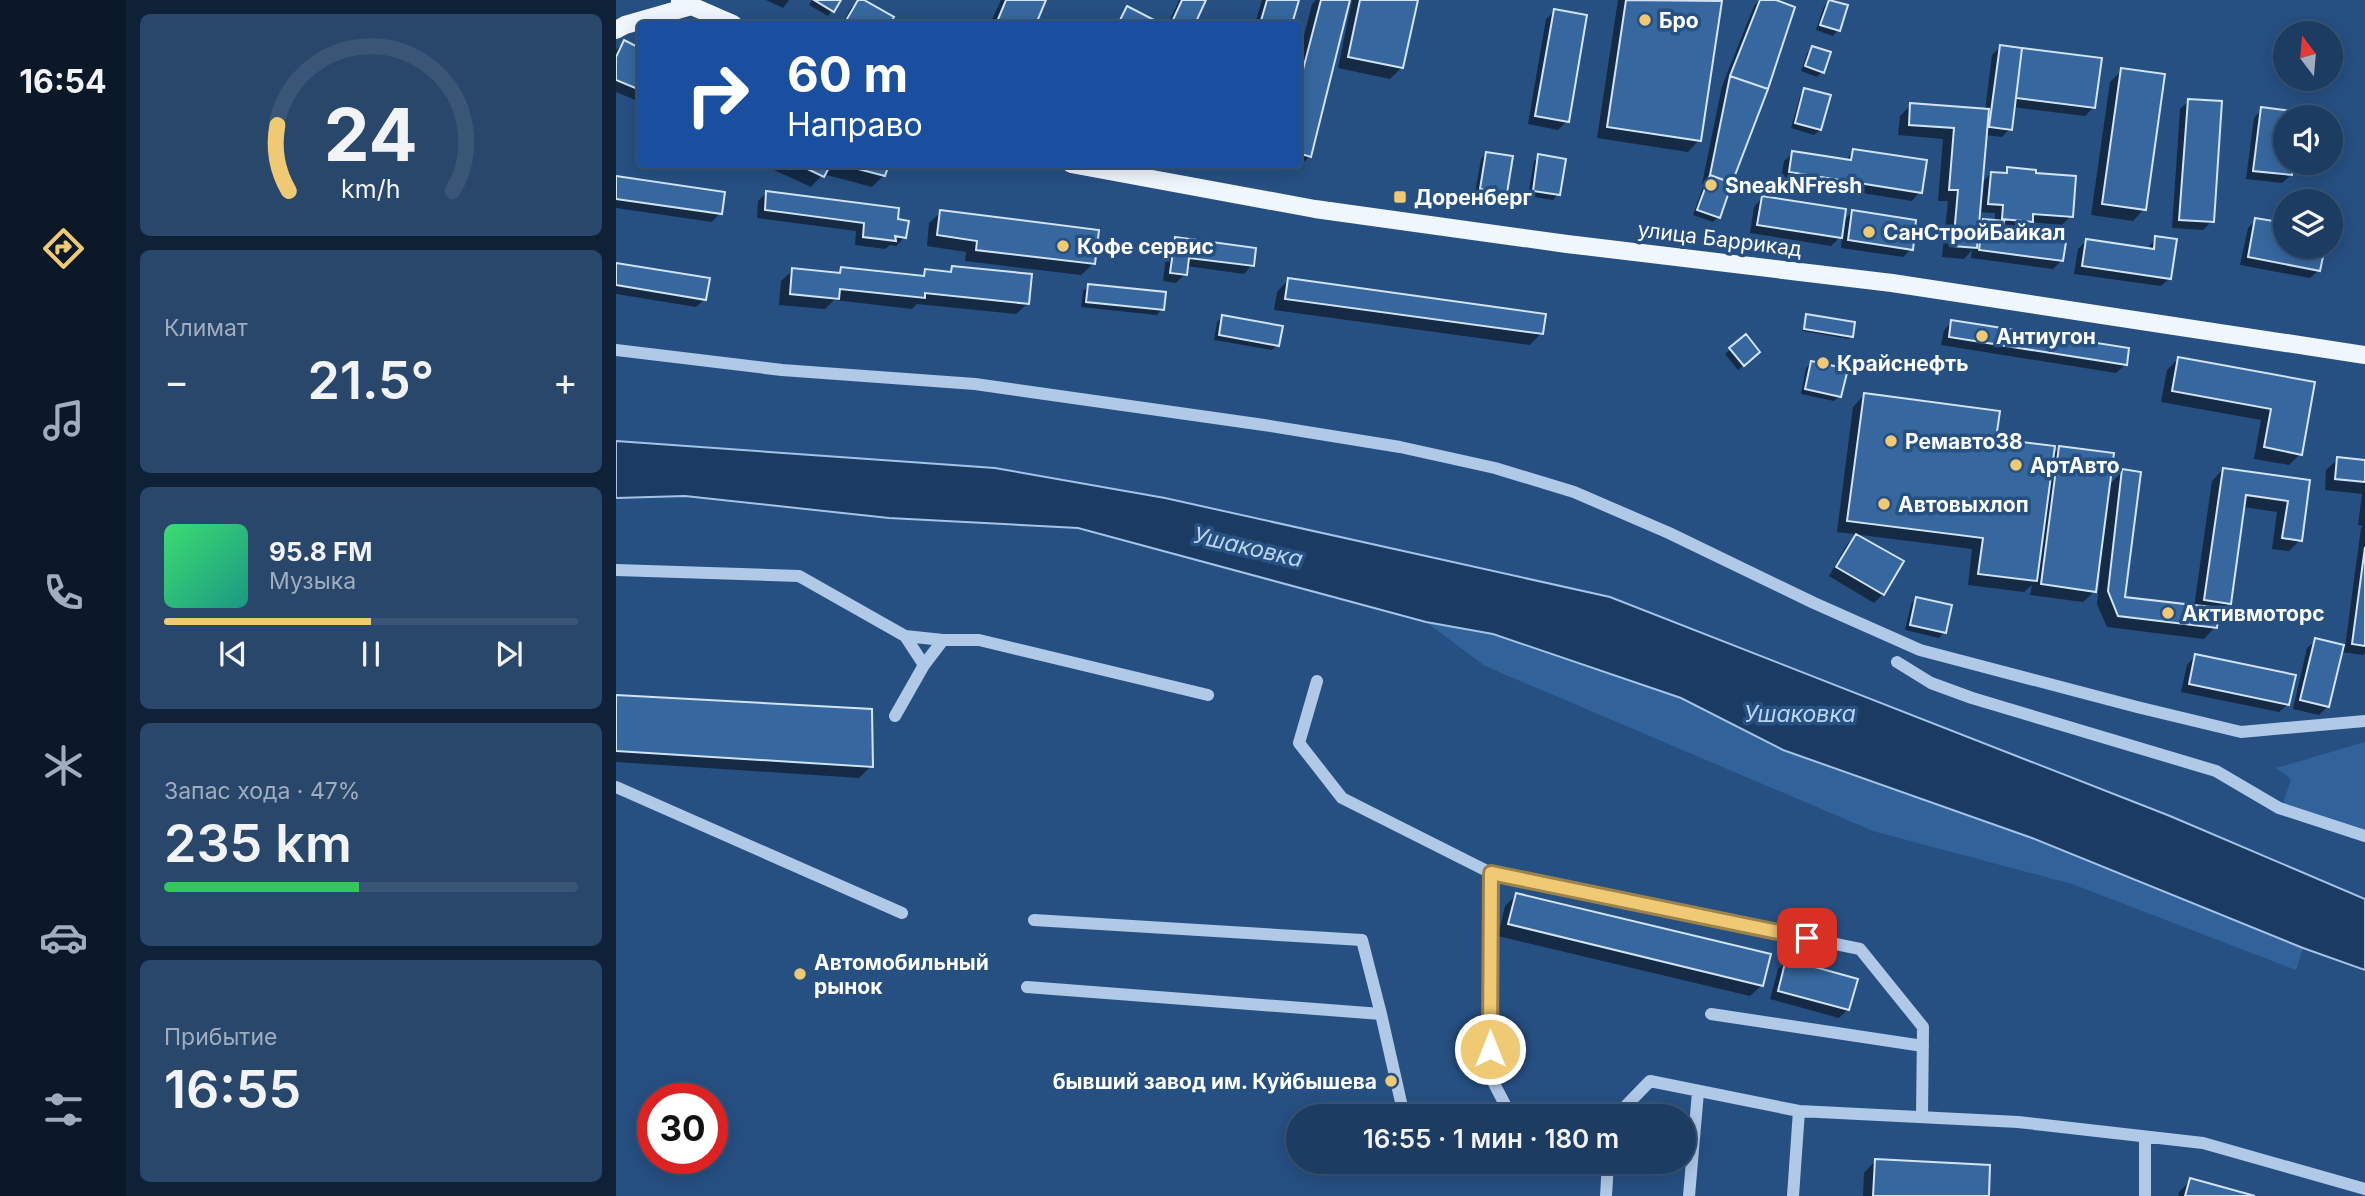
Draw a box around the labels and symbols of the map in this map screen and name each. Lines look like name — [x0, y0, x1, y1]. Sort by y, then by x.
place label: Бро — [1659, 8, 1699, 33]
marker: Бро — [1637, 12, 1653, 28]
north arrow — [2273, 21, 2343, 91]
place label: SneakNFresh — [1725, 173, 1862, 198]
marker: SneakNFresh — [1703, 177, 1719, 193]
place label: Доренберг — [1414, 185, 1532, 210]
marker: Доренберг — [1392, 189, 1408, 205]
street label: улица Баррикад — [1636, 217, 1804, 261]
place label: СанСтройБайкал — [1883, 220, 2065, 245]
marker: СанСтройБайкал — [1861, 224, 1877, 240]
place label: Кофе сервис — [1077, 234, 1214, 259]
marker: Кофе сервис — [1055, 238, 1071, 254]
place label: Антиугон — [1996, 324, 2096, 349]
marker: Антиугон — [1974, 328, 1990, 344]
place label: Крайснефть — [1837, 351, 1969, 376]
marker: Крайснефть — [1815, 355, 1831, 371]
place label: Ремавто38 — [1905, 429, 2023, 454]
marker: Ремавто38 — [1883, 433, 1899, 449]
place label: АртАвто — [2030, 453, 2120, 478]
marker: АртАвто — [2008, 457, 2024, 473]
place label: Автовыхлоп — [1898, 492, 2029, 517]
marker: Автовыхлоп — [1876, 496, 1892, 512]
water label: Ушаковка — [1190, 521, 1306, 573]
place label: Активмоторс — [2182, 601, 2325, 626]
marker: Активмоторс — [2160, 605, 2176, 621]
water label: Ушаковка — [1744, 700, 1856, 728]
pin — [1777, 908, 1837, 968]
place label: Автомобильный рынок — [814, 950, 989, 999]
marker: Автомобильный рынок — [792, 966, 808, 982]
position arrow — [1453, 1012, 1527, 1086]
place label: бывший завод им. Куйбышева — [1053, 1069, 1377, 1094]
marker: бывший завод им. Куйбышева — [1383, 1073, 1399, 1089]
speed limit sign: 30 — [637, 1083, 728, 1174]

